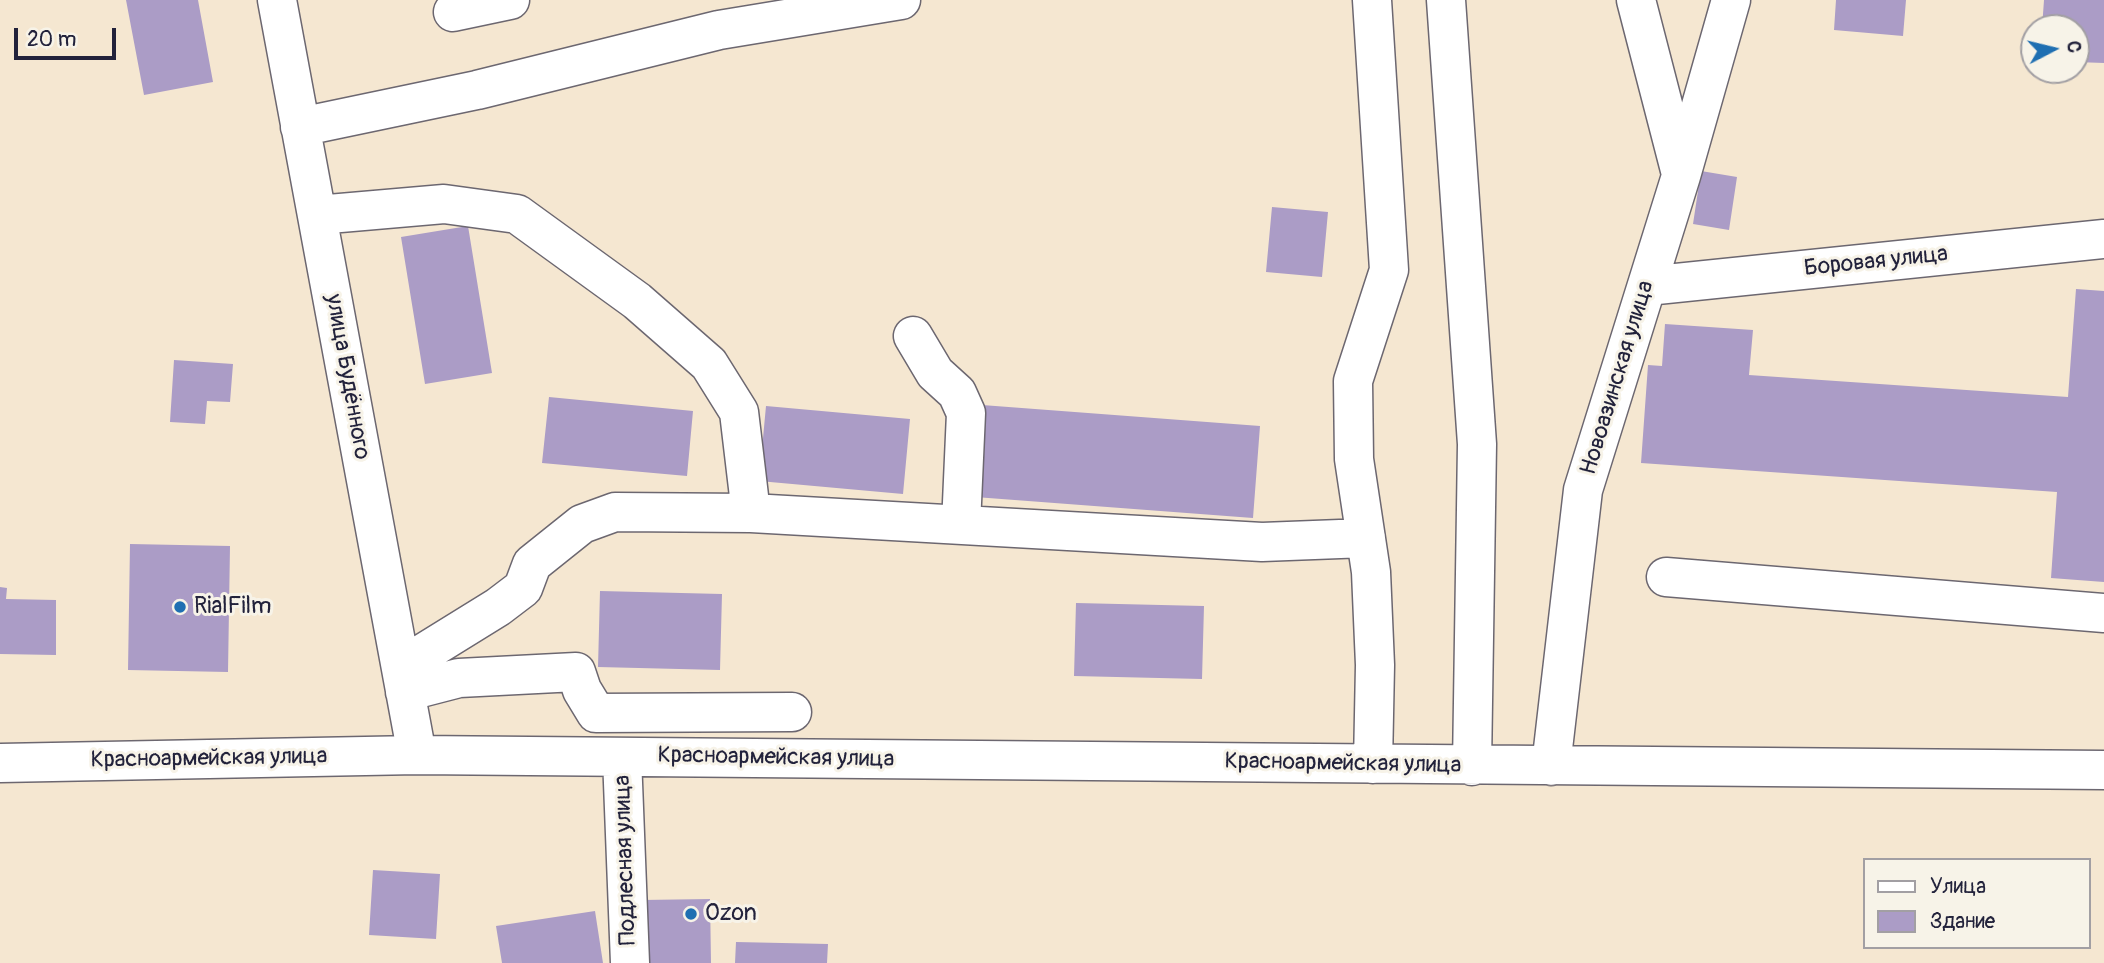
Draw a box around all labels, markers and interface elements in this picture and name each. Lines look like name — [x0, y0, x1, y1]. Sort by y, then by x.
scale bar — [18, 14, 119, 58]
north arrow — [2020, 14, 2090, 84]
text: 20 m — [27, 26, 76, 53]
text: С — [2061, 39, 2086, 54]
street label: Боровая улица — [1803, 241, 1949, 283]
street label: Новоазинская улица — [1575, 278, 1661, 478]
street label: улица Будённого — [319, 292, 375, 462]
place label: RialFilm — [194, 593, 271, 621]
marker: RialFilm — [172, 599, 188, 615]
street label: Красноармейская улица — [657, 742, 895, 774]
street label: Красноармейская улица — [90, 743, 328, 775]
street label: Красноармейская улица — [1224, 748, 1462, 780]
street label: Подлесная улица — [609, 774, 643, 946]
legend — [1862, 858, 2090, 949]
text: Улица — [1930, 873, 1986, 900]
place label: Ozon — [705, 900, 757, 928]
marker: Ozon — [683, 906, 699, 922]
text: Здание — [1930, 908, 1995, 935]

